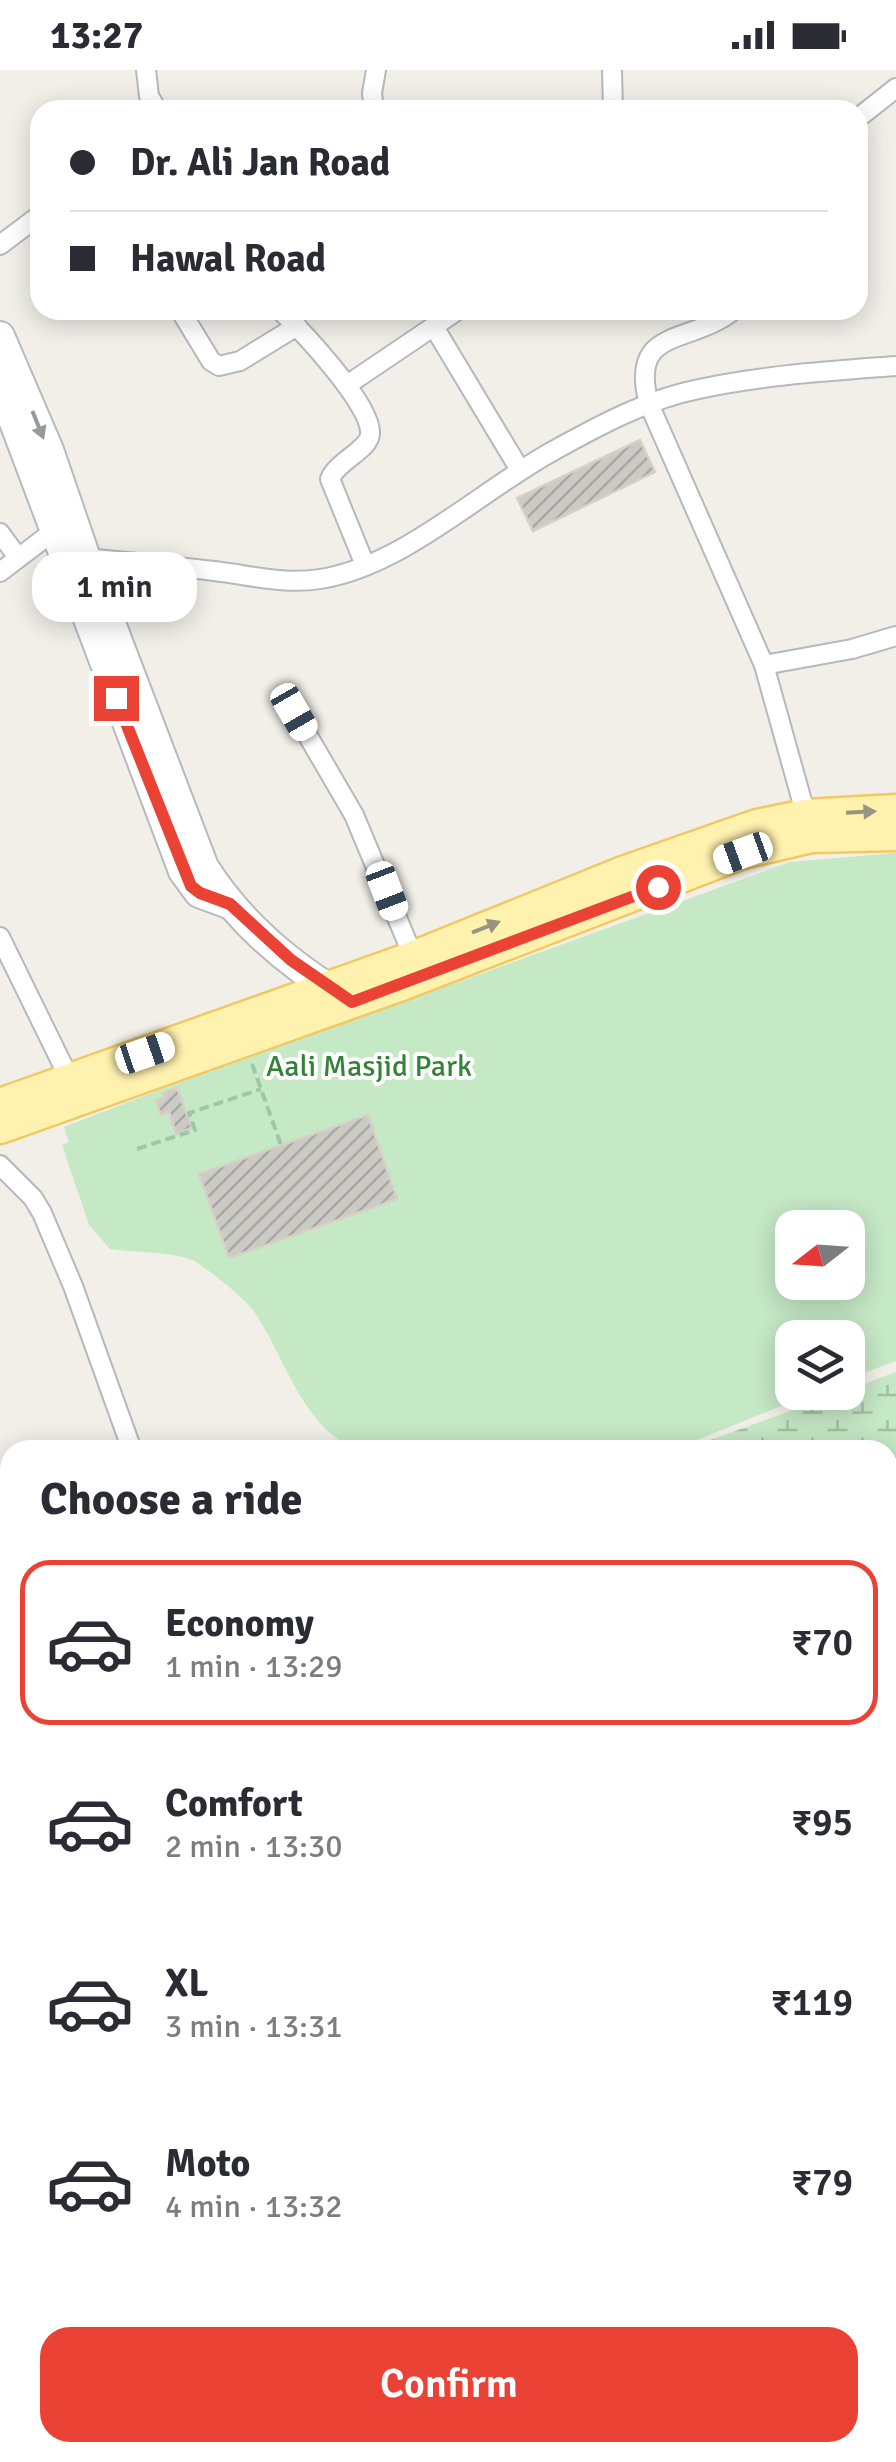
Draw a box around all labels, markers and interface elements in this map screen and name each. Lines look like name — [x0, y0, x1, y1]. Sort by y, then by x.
text: 13:27 — [50, 12, 143, 59]
text: Dr. Ali Jan Road — [130, 139, 390, 186]
text: Hawal Road — [130, 235, 326, 282]
one-way arrow — [31, 410, 47, 440]
callout: 1 min — [34, 553, 198, 623]
text: 1 min — [76, 567, 153, 606]
route end — [94, 676, 139, 721]
car — [266, 679, 322, 745]
one-way arrow — [846, 804, 878, 820]
car — [710, 829, 776, 877]
car — [362, 858, 412, 924]
route start — [636, 865, 681, 910]
one-way arrow — [471, 919, 501, 935]
car — [112, 1029, 178, 1077]
park label: Aali Masjid Park — [266, 1048, 472, 1085]
north arrow — [775, 1210, 865, 1300]
map controls — [775, 1210, 865, 1410]
button: layers — [775, 1320, 865, 1410]
text: Choose a ride — [40, 1472, 303, 1527]
icon: car — [45, 1598, 135, 1688]
text: Economy — [165, 1600, 314, 1647]
text: ₹70 — [791, 1619, 853, 1666]
text: 1 min · 13:29 — [165, 1647, 343, 1686]
icon: car — [45, 1778, 135, 1868]
text: Comfort — [165, 1780, 303, 1827]
text: ₹95 — [791, 1799, 853, 1846]
text: 2 min · 13:30 — [165, 1827, 343, 1866]
icon: car — [45, 1958, 135, 2048]
text: XL — [165, 1960, 208, 2007]
text: ₹119 — [771, 1979, 853, 2026]
text: 3 min · 13:31 — [165, 2007, 343, 2046]
icon: car — [45, 2138, 135, 2228]
text: Moto — [165, 2140, 250, 2187]
text: ₹79 — [791, 2159, 853, 2206]
text: 4 min · 13:32 — [165, 2187, 343, 2226]
button: Confirm — [40, 2327, 858, 2442]

